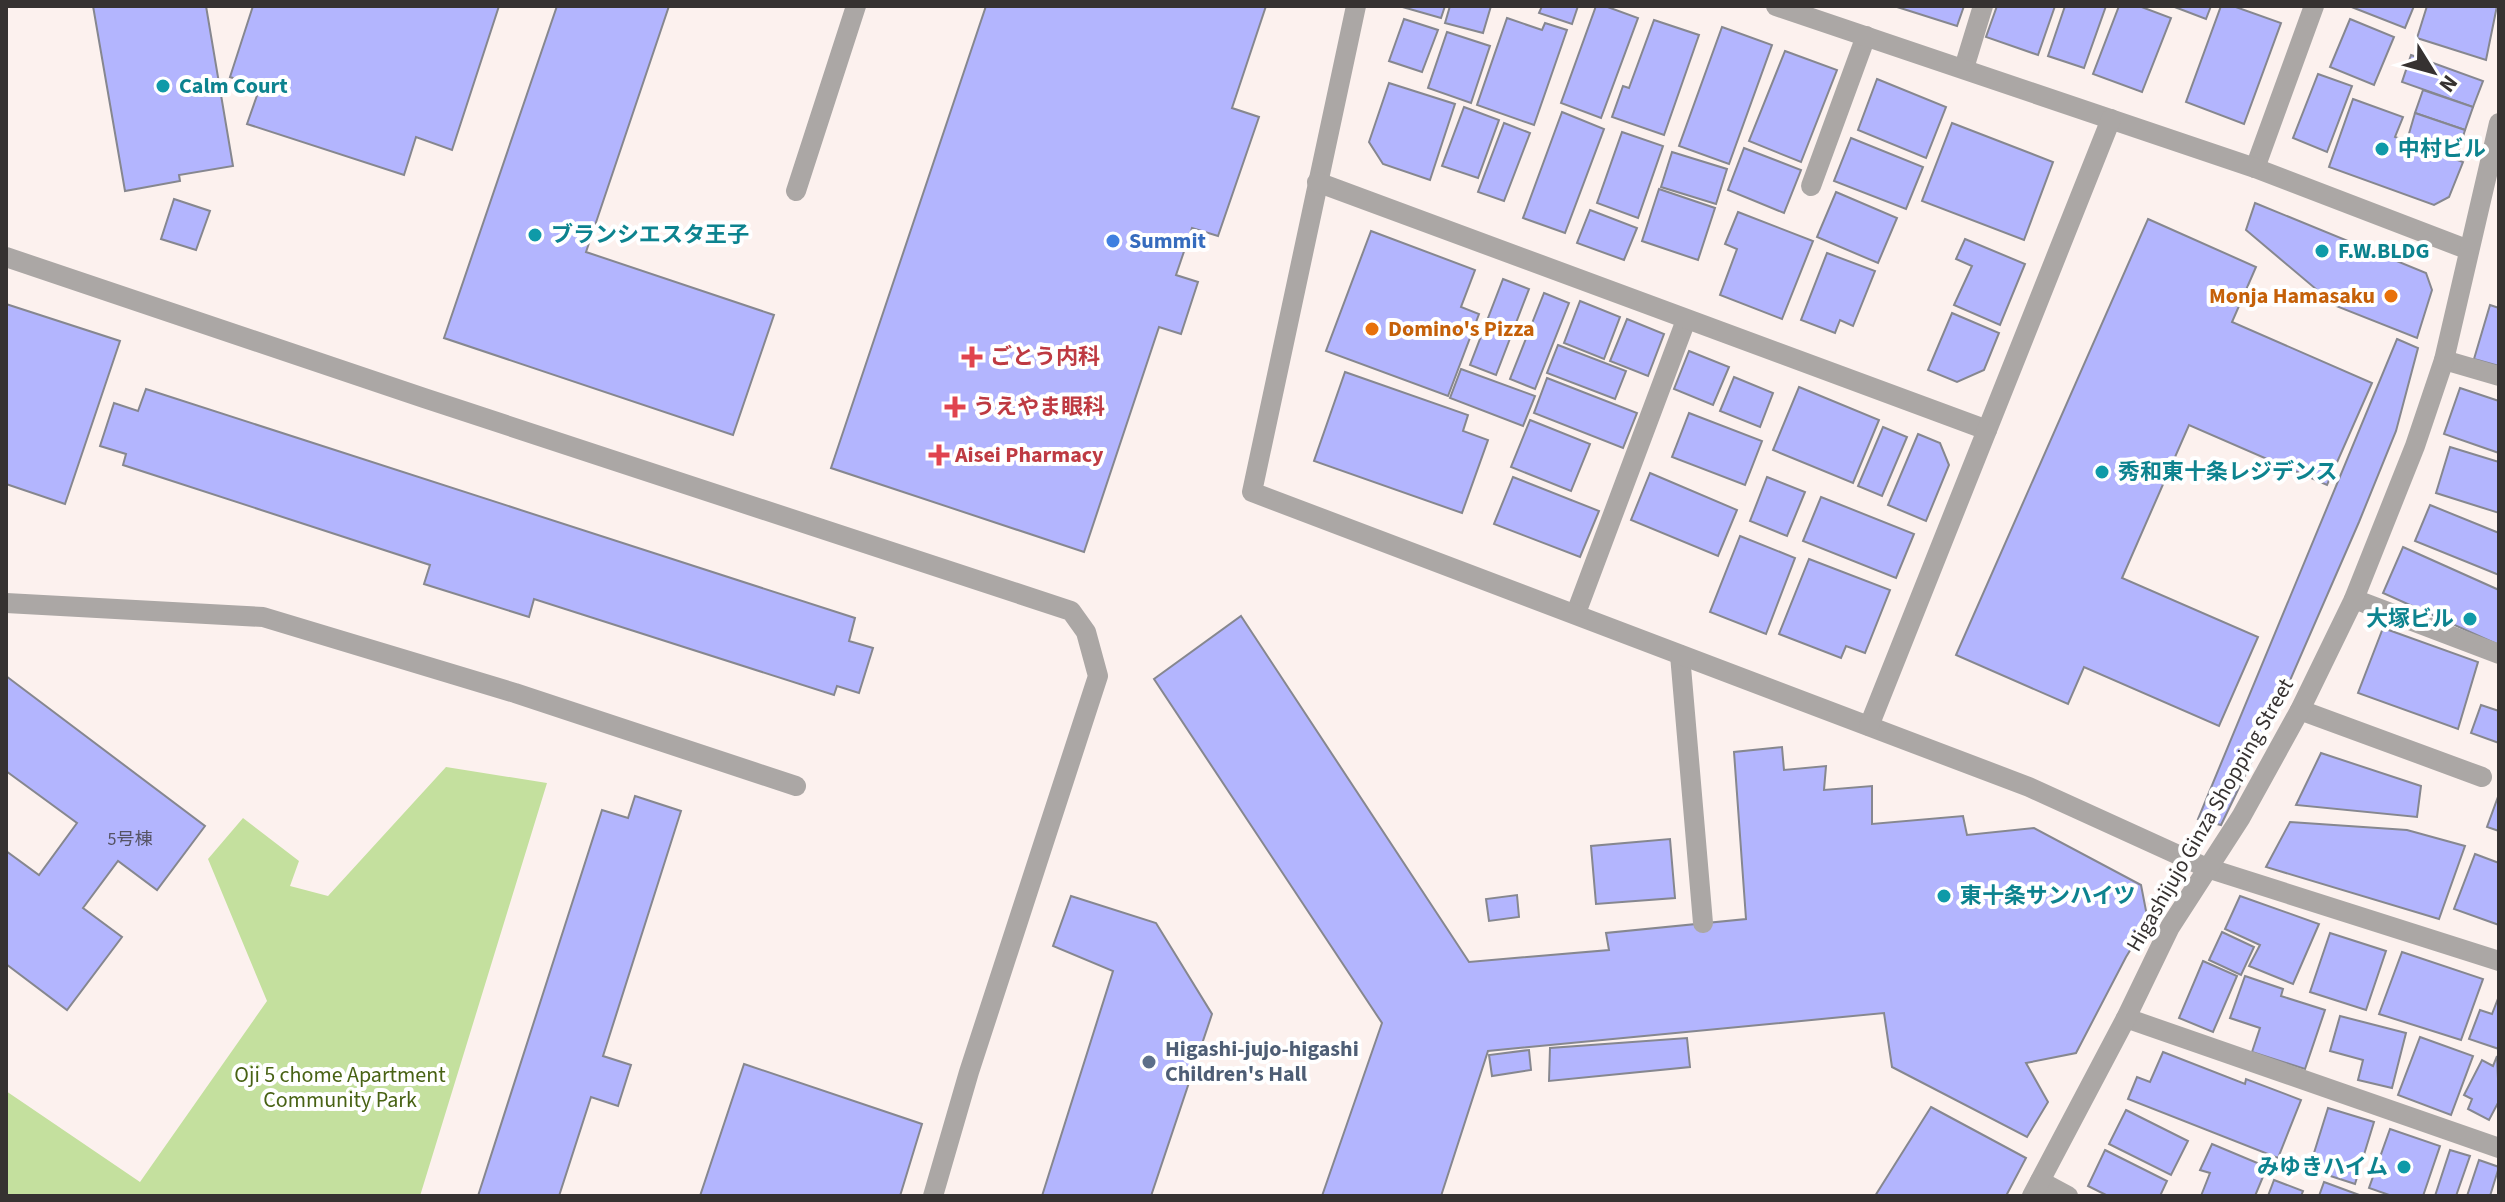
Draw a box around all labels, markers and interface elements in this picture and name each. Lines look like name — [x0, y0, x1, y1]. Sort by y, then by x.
north arrow — [2393, 32, 2473, 112]
text: N — [2431, 68, 2465, 99]
place label: Calm Court — [179, 70, 288, 102]
marker: Calm Court — [154, 77, 172, 95]
place label: 中村ビル — [2398, 133, 2486, 165]
marker: 中村ビル — [2373, 140, 2391, 158]
place label: ブランシエスタ王子 — [551, 219, 749, 251]
place label: Summit — [1129, 225, 1207, 257]
marker: ブランシエスタ王子 — [526, 226, 544, 244]
marker: Summit — [1104, 232, 1122, 250]
place label: F.W.BLDG — [2338, 235, 2430, 267]
marker: F.W.BLDG — [2313, 242, 2331, 260]
place label: Monja Hamasaku — [2209, 280, 2375, 312]
marker: Monja Hamasaku — [2382, 287, 2400, 305]
place label: Domino's Pizza — [1388, 313, 1535, 345]
marker: Domino's Pizza — [1363, 320, 1381, 338]
place label: ごとう内科 — [990, 341, 1100, 373]
marker: ごとう内科 — [961, 346, 983, 368]
place label: うえやま眼科 — [973, 391, 1105, 423]
marker: うえやま眼科 — [944, 396, 966, 418]
place label: Aisei Pharmacy — [954, 439, 1104, 471]
marker: Aisei Pharmacy — [930, 446, 948, 464]
place label: 秀和東十条レジデンス — [2118, 456, 2338, 488]
marker: 秀和東十条レジデンス — [2093, 463, 2111, 481]
place label: 大塚ビル — [2366, 603, 2454, 635]
marker: 大塚ビル — [2461, 610, 2479, 628]
street label: Higashijujo Ginza Shopping Street — [2118, 672, 2302, 958]
house number: 5号棟 — [108, 827, 152, 852]
place label: 東十条サンハイツ — [1960, 880, 2136, 912]
marker: 東十条サンハイツ — [1935, 887, 1953, 905]
place label: Higashi-jujo-higashi Children's Hall — [1165, 1033, 1359, 1090]
marker: Higashi-jujo-higashi Children's Hall — [1140, 1053, 1158, 1071]
park label: Oji 5 chome Apartment Community Park — [234, 1059, 446, 1116]
place label: みゆきハイム — [2257, 1151, 2388, 1183]
marker: みゆきハイム — [2395, 1158, 2413, 1176]

